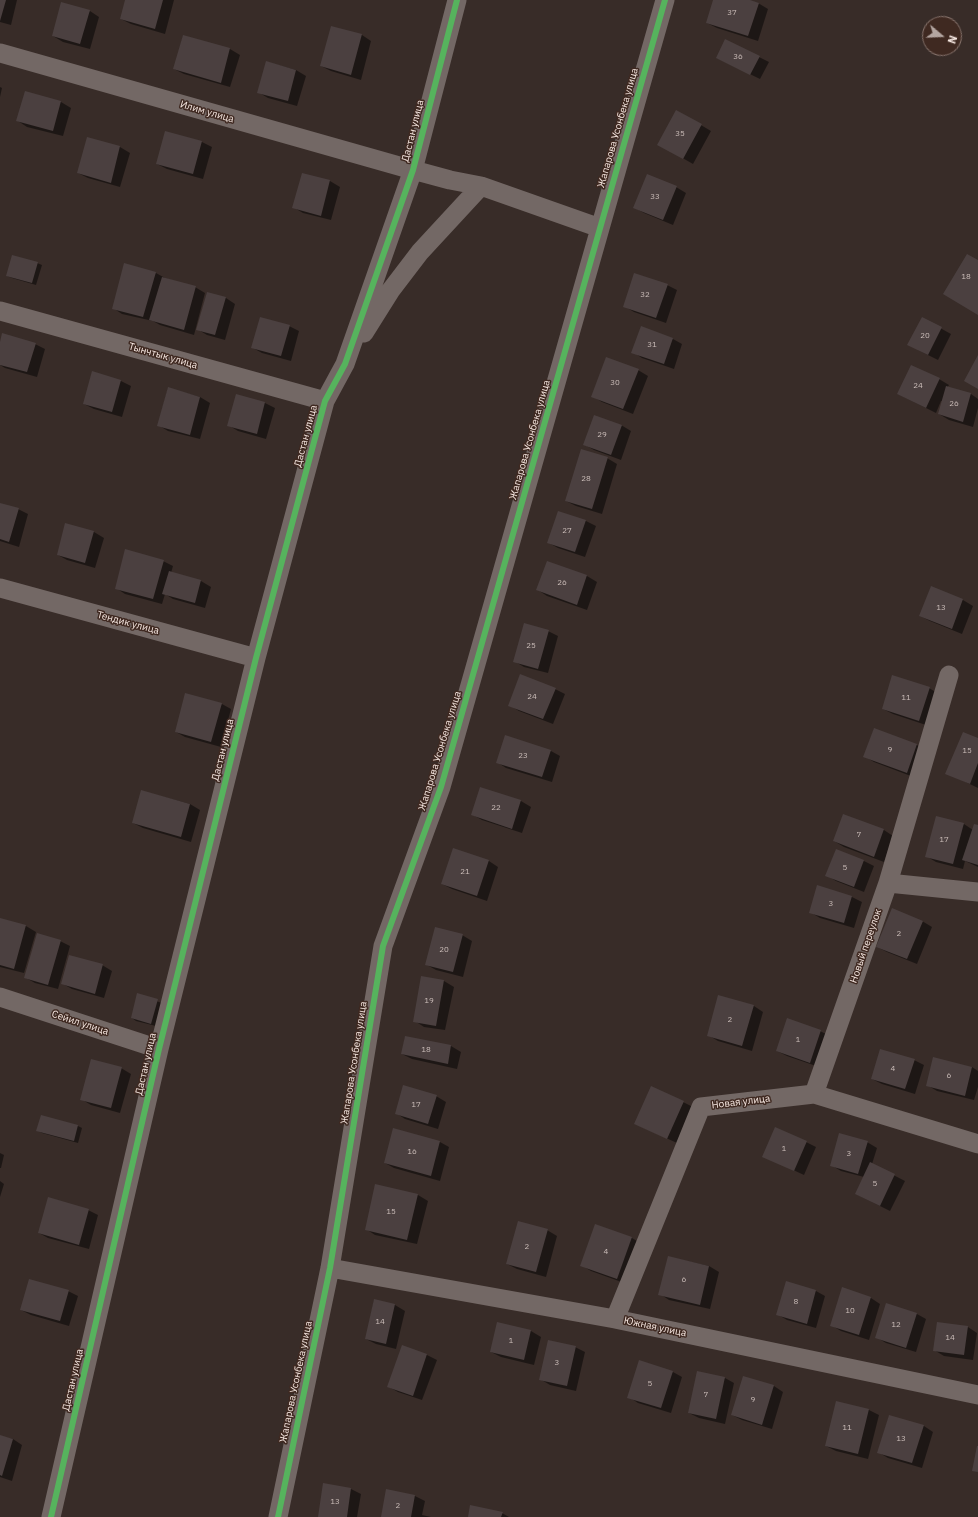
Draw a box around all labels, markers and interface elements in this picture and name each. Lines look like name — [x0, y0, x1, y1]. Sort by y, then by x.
house number: 37 — [727, 8, 737, 18]
north arrow — [922, 16, 962, 56]
text: N — [944, 34, 960, 46]
house number: 36 — [733, 52, 743, 62]
street label: Жапарова Усонбека улица — [595, 67, 641, 189]
street label: Илим улица — [179, 99, 235, 125]
street label: Дастан улица — [399, 99, 427, 163]
house number: 35 — [675, 129, 685, 139]
house number: 33 — [650, 192, 660, 202]
house number: 18 — [961, 272, 971, 282]
house number: 32 — [640, 290, 650, 300]
house number: 20 — [920, 331, 930, 341]
street label: Тынчтык улица — [127, 340, 199, 372]
house number: 31 — [647, 340, 657, 350]
house number: 30 — [610, 378, 620, 388]
street label: Жапарова Усонбека улица — [507, 379, 553, 501]
house number: 24 — [913, 381, 923, 391]
house number: 26 — [949, 399, 959, 409]
street label: Дастан улица — [292, 404, 320, 468]
house number: 29 — [597, 430, 607, 440]
house number: 28 — [581, 474, 591, 484]
house number: 27 — [562, 526, 572, 536]
house number: 26 — [557, 578, 567, 588]
house number: 13 — [936, 603, 946, 613]
street label: Тендик улица — [96, 609, 160, 637]
house number: 25 — [526, 641, 536, 651]
street label: Жапарова Усонбека улица — [416, 690, 464, 812]
house number: 24 — [527, 692, 537, 702]
house number: 11 — [901, 693, 911, 703]
street label: Дастан улица — [209, 718, 237, 782]
house number: 9 — [888, 745, 892, 755]
house number: 15 — [962, 746, 972, 756]
house number: 23 — [518, 751, 528, 761]
house number: 22 — [491, 803, 501, 813]
house number: 7 — [857, 830, 861, 840]
house number: 17 — [939, 835, 949, 845]
house number: 5 — [843, 863, 847, 873]
house number: 21 — [460, 867, 470, 877]
house number: 3 — [829, 899, 833, 909]
street label: Новый переулок — [848, 907, 884, 985]
house number: 2 — [897, 929, 901, 939]
house number: 20 — [439, 945, 449, 955]
house number: 19 — [424, 996, 434, 1006]
street label: Жапарова Усонбека улица — [338, 1001, 370, 1125]
street label: Сейил улица — [50, 1008, 110, 1038]
house number: 2 — [728, 1015, 732, 1025]
street label: Дастан улица — [133, 1032, 159, 1096]
house number: 1 — [796, 1035, 800, 1045]
house number: 18 — [421, 1045, 431, 1055]
house number: 4 — [891, 1064, 895, 1074]
house number: 6 — [947, 1071, 951, 1081]
street label: Новая улица — [711, 1092, 771, 1112]
house number: 17 — [411, 1100, 421, 1110]
house number: 1 — [782, 1144, 786, 1154]
house number: 16 — [407, 1147, 417, 1157]
house number: 3 — [847, 1149, 851, 1159]
house number: 5 — [873, 1179, 877, 1189]
house number: 15 — [386, 1207, 396, 1217]
house number: 2 — [525, 1242, 529, 1252]
house number: 4 — [604, 1247, 608, 1257]
house number: 6 — [682, 1275, 686, 1285]
house number: 8 — [794, 1297, 798, 1307]
house number: 10 — [845, 1306, 855, 1316]
street label: Южная улица — [623, 1314, 687, 1340]
house number: 14 — [375, 1317, 385, 1327]
street label: Жапарова Усонбека улица — [277, 1320, 315, 1444]
house number: 12 — [891, 1320, 901, 1330]
house number: 14 — [945, 1333, 955, 1343]
house number: 1 — [509, 1336, 513, 1346]
street label: Дастан улица — [60, 1348, 86, 1412]
house number: 3 — [555, 1358, 559, 1368]
house number: 5 — [648, 1379, 652, 1389]
house number: 7 — [704, 1390, 708, 1400]
house number: 9 — [751, 1395, 755, 1405]
house number: 11 — [842, 1423, 852, 1433]
house number: 13 — [896, 1434, 906, 1444]
house number: 13 — [330, 1497, 340, 1507]
house number: 2 — [396, 1501, 400, 1511]

